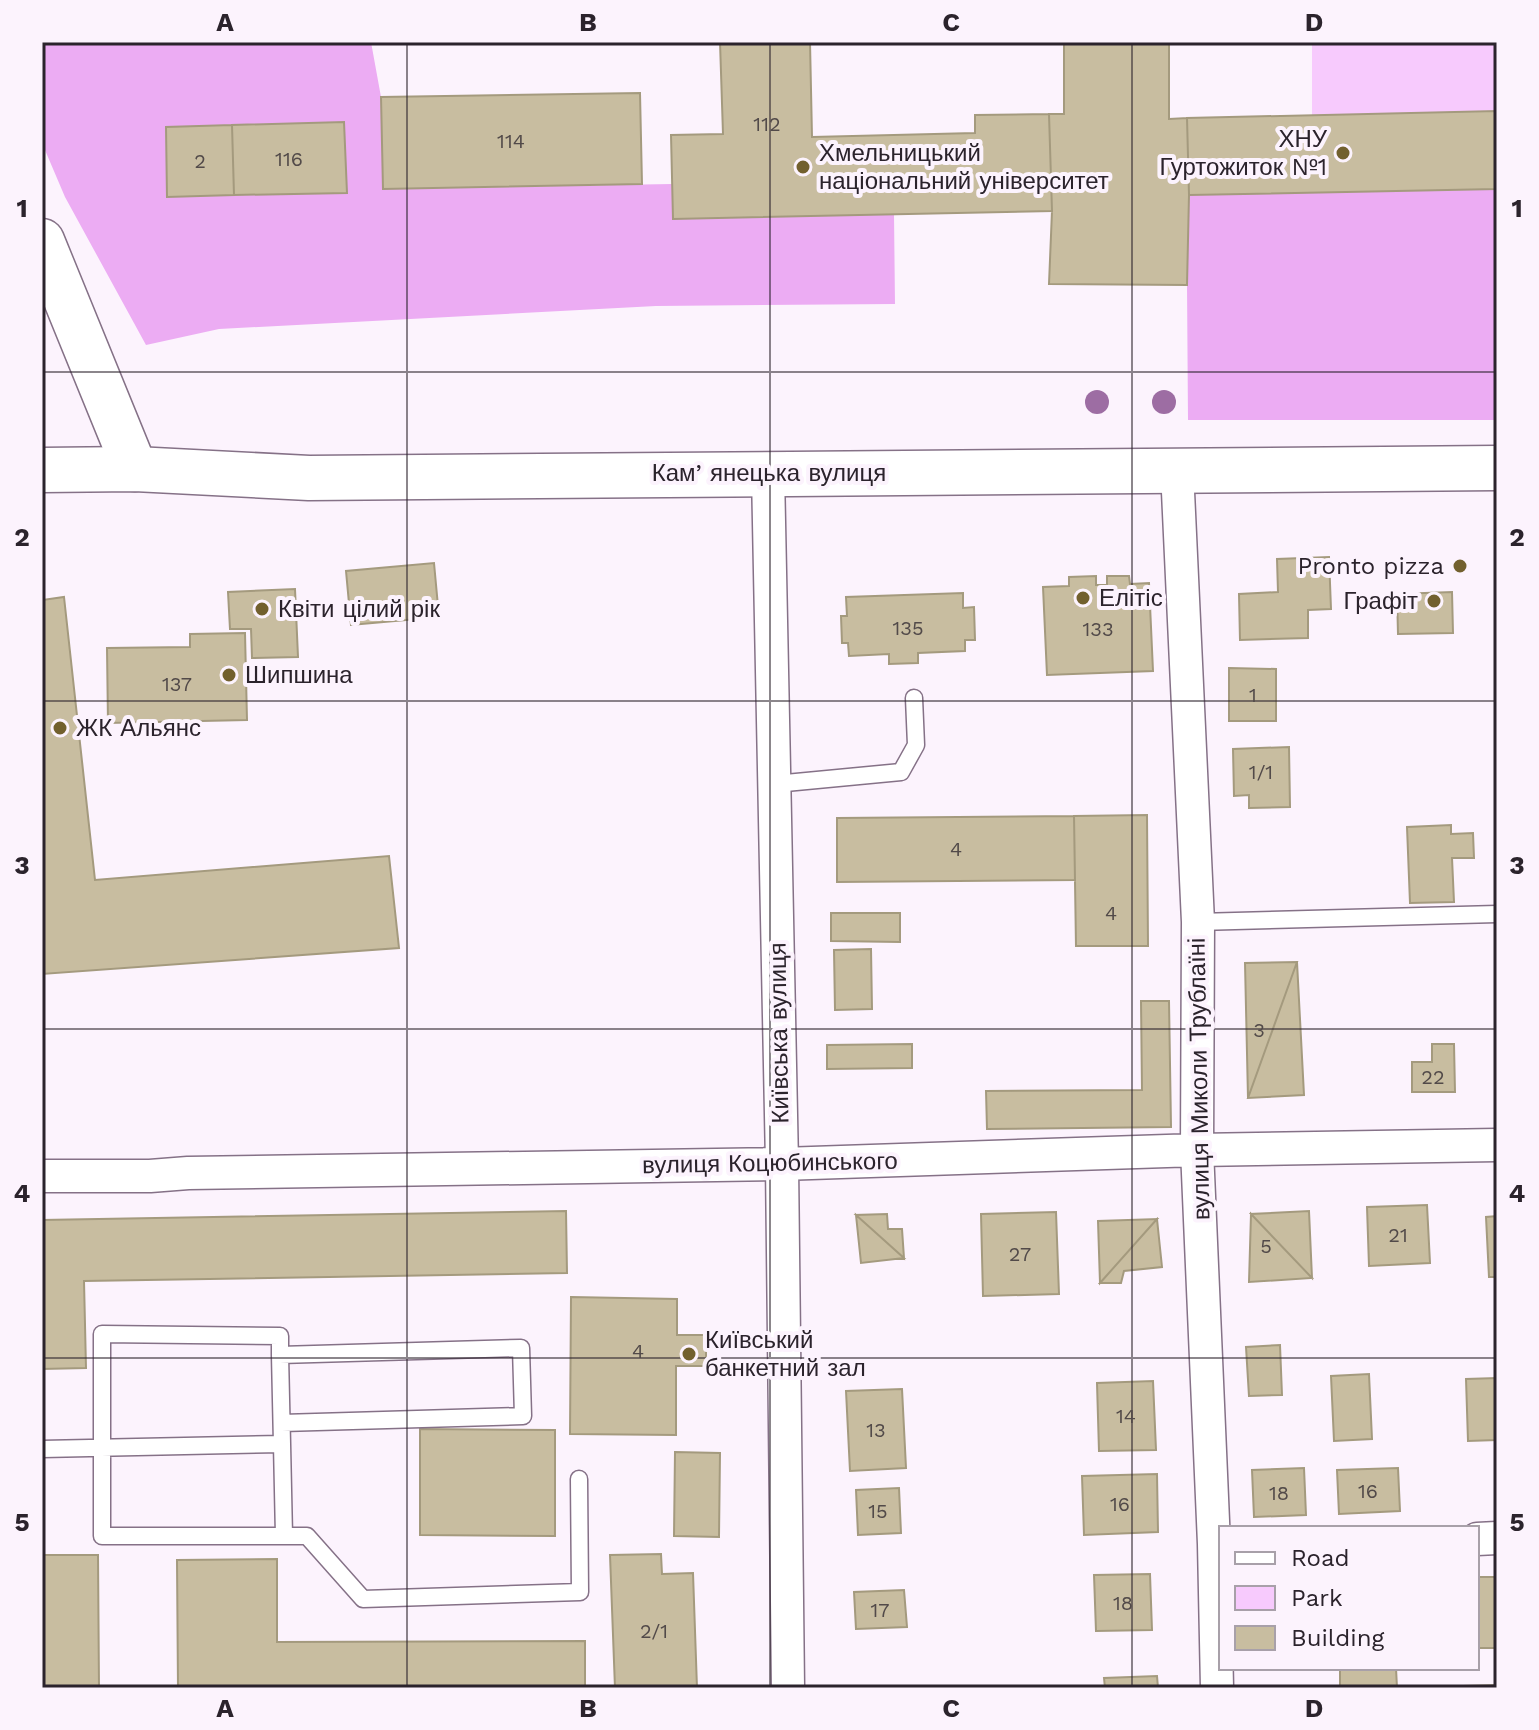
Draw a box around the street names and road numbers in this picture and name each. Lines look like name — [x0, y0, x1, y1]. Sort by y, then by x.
street label: Камʼянецька вулиця — [652, 459, 886, 487]
street label: вулиця Миколи Трублаїні — [1183, 937, 1215, 1221]
street label: Київська вулиця — [763, 942, 795, 1124]
street label: вулиця Коцюбинського — [642, 1147, 898, 1179]

